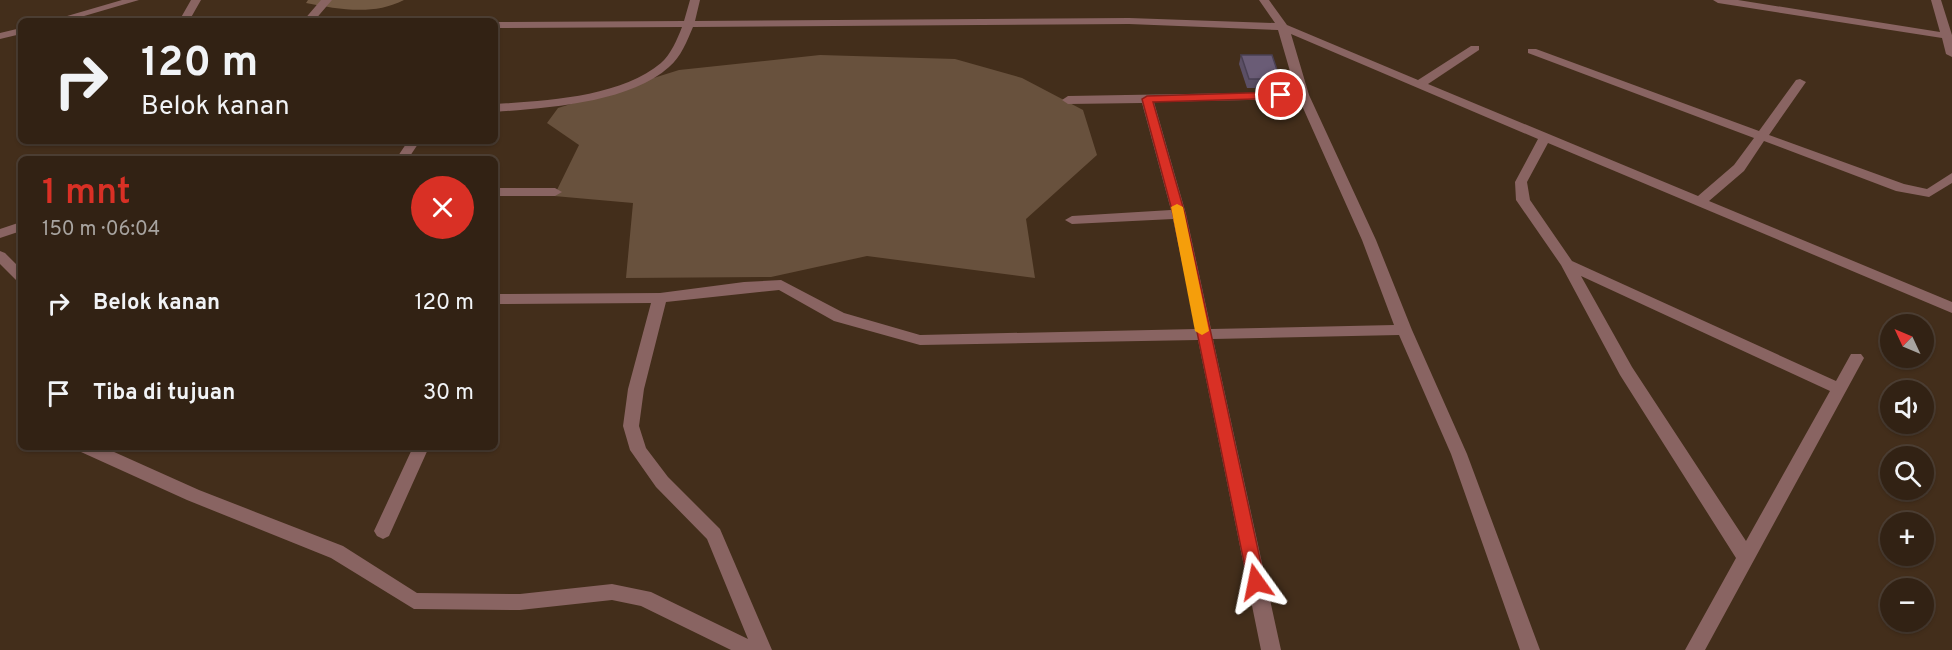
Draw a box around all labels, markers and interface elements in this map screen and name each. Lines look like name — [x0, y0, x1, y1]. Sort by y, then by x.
text: 120 m — [141, 38, 258, 91]
icon: right — [42, 42, 120, 120]
pin — [1255, 69, 1306, 120]
icon: arrive — [1264, 78, 1297, 111]
text: Belok kanan — [141, 90, 290, 124]
text: 1 mnt — [42, 171, 131, 217]
button: close — [411, 176, 474, 239]
text: 150 m · 06:04 — [42, 217, 160, 243]
icon: right — [42, 287, 75, 320]
text: Belok kanan — [93, 290, 220, 317]
text: 120 m — [414, 290, 474, 317]
north arrow — [1880, 314, 1934, 368]
map controls — [1880, 314, 1934, 632]
icon: arrive — [42, 377, 75, 410]
text: Tiba di tujuan — [93, 380, 235, 407]
text: 30 m — [423, 380, 474, 407]
button: sound — [1880, 380, 1934, 434]
button: search — [1880, 446, 1934, 500]
button: + — [1880, 512, 1934, 566]
position arrow — [1224, 550, 1288, 614]
button: − — [1880, 578, 1934, 632]

